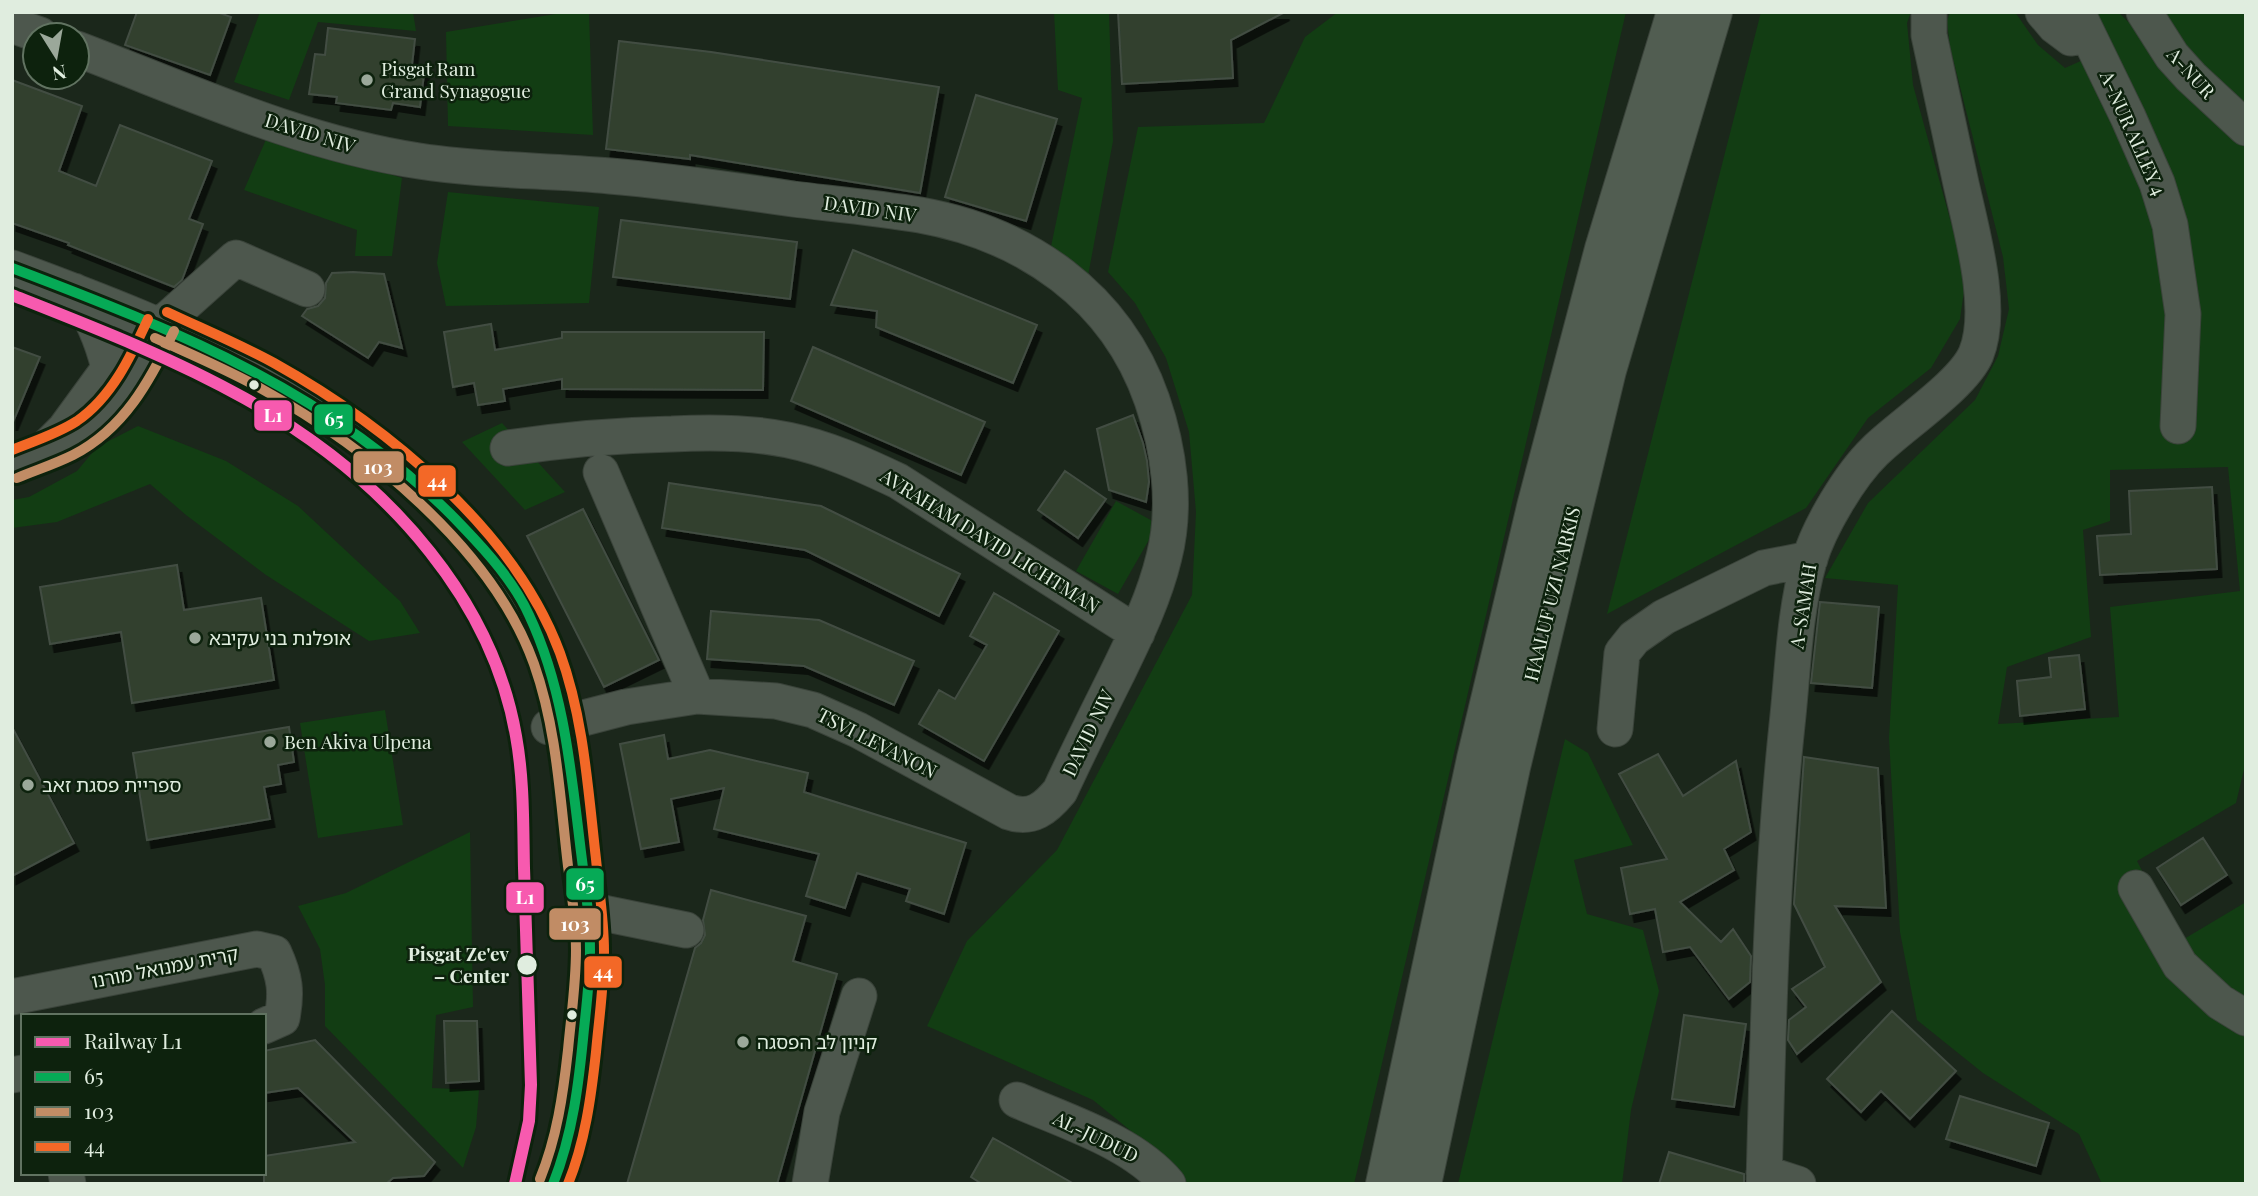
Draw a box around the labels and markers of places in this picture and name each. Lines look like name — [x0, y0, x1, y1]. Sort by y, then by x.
place label: Pisgat Ram Grand Synagogue — [381, 55, 531, 103]
marker: Pisgat Ram Grand Synagogue — [359, 72, 375, 88]
unlabelled marker — [247, 378, 261, 392]
place label: אופלנת בני עקיבא — [209, 624, 351, 650]
marker: אופלנת בני עקיבא — [187, 630, 203, 646]
place label: Ben Akiva Ulpena — [284, 728, 432, 754]
marker: Ben Akiva Ulpena — [262, 734, 278, 750]
place label: ספריית פסגת זאב — [42, 771, 181, 797]
marker: ספריית פסגת זאב — [20, 777, 36, 793]
place label: Pisgat Ze'ev – Center — [408, 940, 509, 988]
marker: Pisgat Ze'ev – Center — [515, 953, 539, 977]
unlabelled marker — [565, 1008, 579, 1022]
place label: קניון לב הפסגה — [757, 1028, 877, 1054]
marker: קניון לב הפסגה — [735, 1034, 751, 1050]

